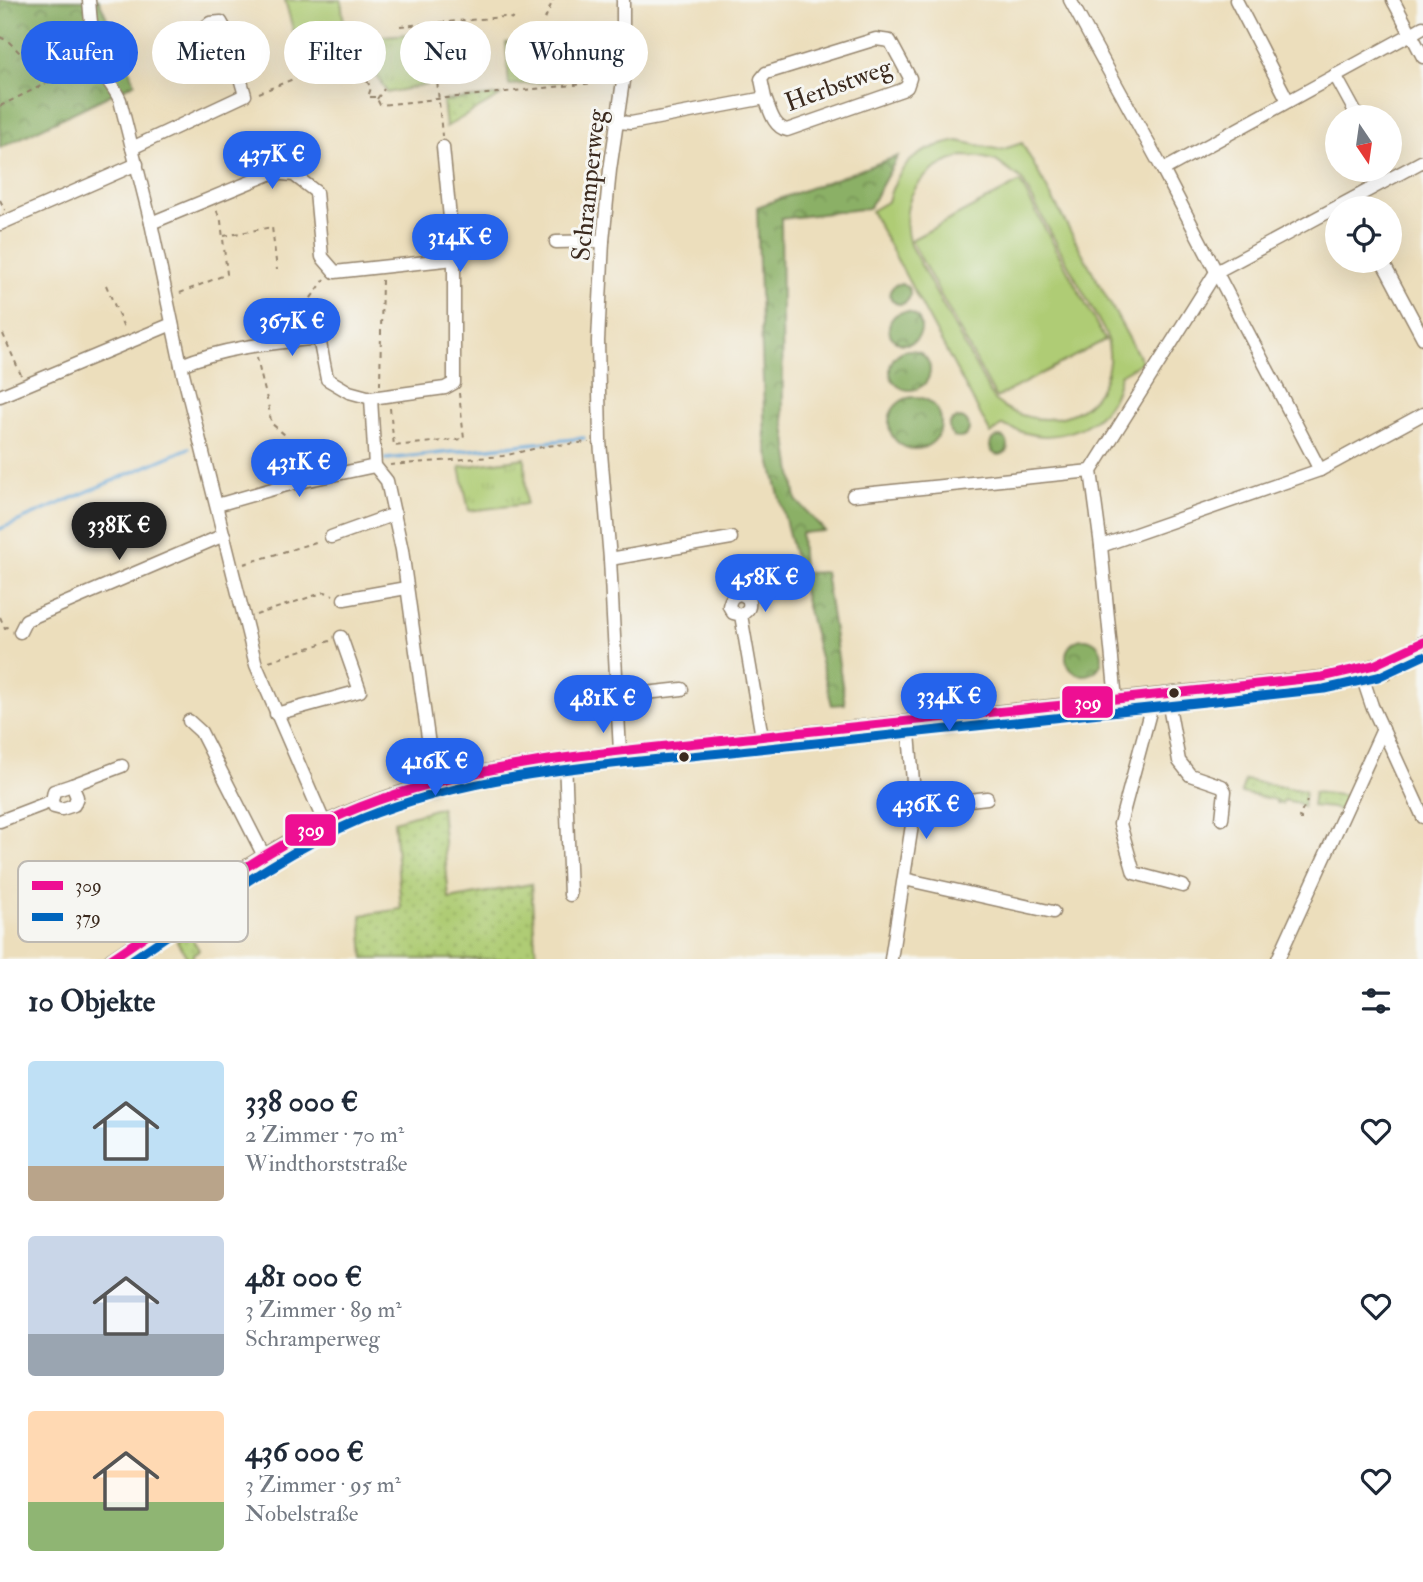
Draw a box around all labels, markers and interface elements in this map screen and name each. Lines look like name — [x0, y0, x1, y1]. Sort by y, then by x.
chip: Kaufen — [21, 21, 138, 84]
chip: Mieten — [152, 21, 270, 84]
chip: Filter — [284, 21, 386, 84]
chip: Neu — [400, 21, 491, 84]
chip: Wohnung — [505, 21, 648, 84]
street label: Herbstweg — [781, 50, 897, 119]
north arrow — [1325, 105, 1402, 182]
map controls — [1325, 105, 1402, 273]
street label: Schramperweg — [565, 107, 614, 263]
pin: 437K € — [215, 132, 329, 191]
text: 437K € — [239, 139, 305, 168]
button: locate — [1325, 196, 1402, 273]
pin: 314K € — [403, 215, 517, 274]
text: 314K € — [428, 222, 492, 251]
pin: 367K € — [235, 298, 349, 358]
text: 367K € — [259, 306, 325, 335]
pin: 431K € — [242, 440, 356, 499]
text: 431K € — [267, 447, 331, 476]
pin: 338K € — [62, 503, 176, 562]
text: 338K € — [88, 510, 150, 539]
pin: 458K € — [708, 554, 822, 614]
text: 458K € — [731, 562, 799, 591]
pin: 334K € — [892, 674, 1006, 733]
pin: 481K € — [546, 676, 660, 735]
text: 334K € — [917, 681, 981, 710]
text: 481K € — [570, 683, 636, 712]
line badge: 309 — [1061, 685, 1114, 719]
unlabelled marker — [1167, 686, 1181, 700]
text: 309 — [1075, 691, 1101, 715]
pin: 416K € — [378, 738, 492, 798]
text: 416K € — [402, 746, 468, 775]
unlabelled marker — [677, 750, 691, 764]
pin: 436K € — [869, 782, 983, 841]
text: 436K € — [892, 789, 960, 818]
line badge: 309 — [284, 813, 337, 847]
text: 309 — [298, 818, 324, 842]
legend — [18, 861, 248, 942]
text: 309 — [75, 874, 102, 898]
text: 379 — [75, 906, 101, 930]
icon: filters — [1357, 982, 1395, 1020]
text: 10 Objekte — [28, 983, 155, 1020]
text: 338 000 € — [245, 1083, 358, 1120]
icon: home — [84, 1089, 168, 1173]
icon: heart — [1357, 1112, 1395, 1150]
text: 2 Zimmer · 70 m² — [245, 1120, 404, 1149]
text: Windthorststraße — [245, 1149, 407, 1178]
text: 481 000 € — [245, 1258, 362, 1295]
icon: home — [84, 1264, 168, 1348]
icon: heart — [1357, 1287, 1395, 1325]
text: 3 Zimmer · 89 m² — [245, 1295, 402, 1324]
text: Schramperweg — [245, 1324, 380, 1353]
text: 436 000 € — [245, 1433, 364, 1470]
icon: home — [84, 1439, 168, 1523]
icon: heart — [1357, 1462, 1395, 1500]
text: 3 Zimmer · 95 m² — [245, 1470, 401, 1499]
text: Nobelstraße — [245, 1499, 358, 1528]

